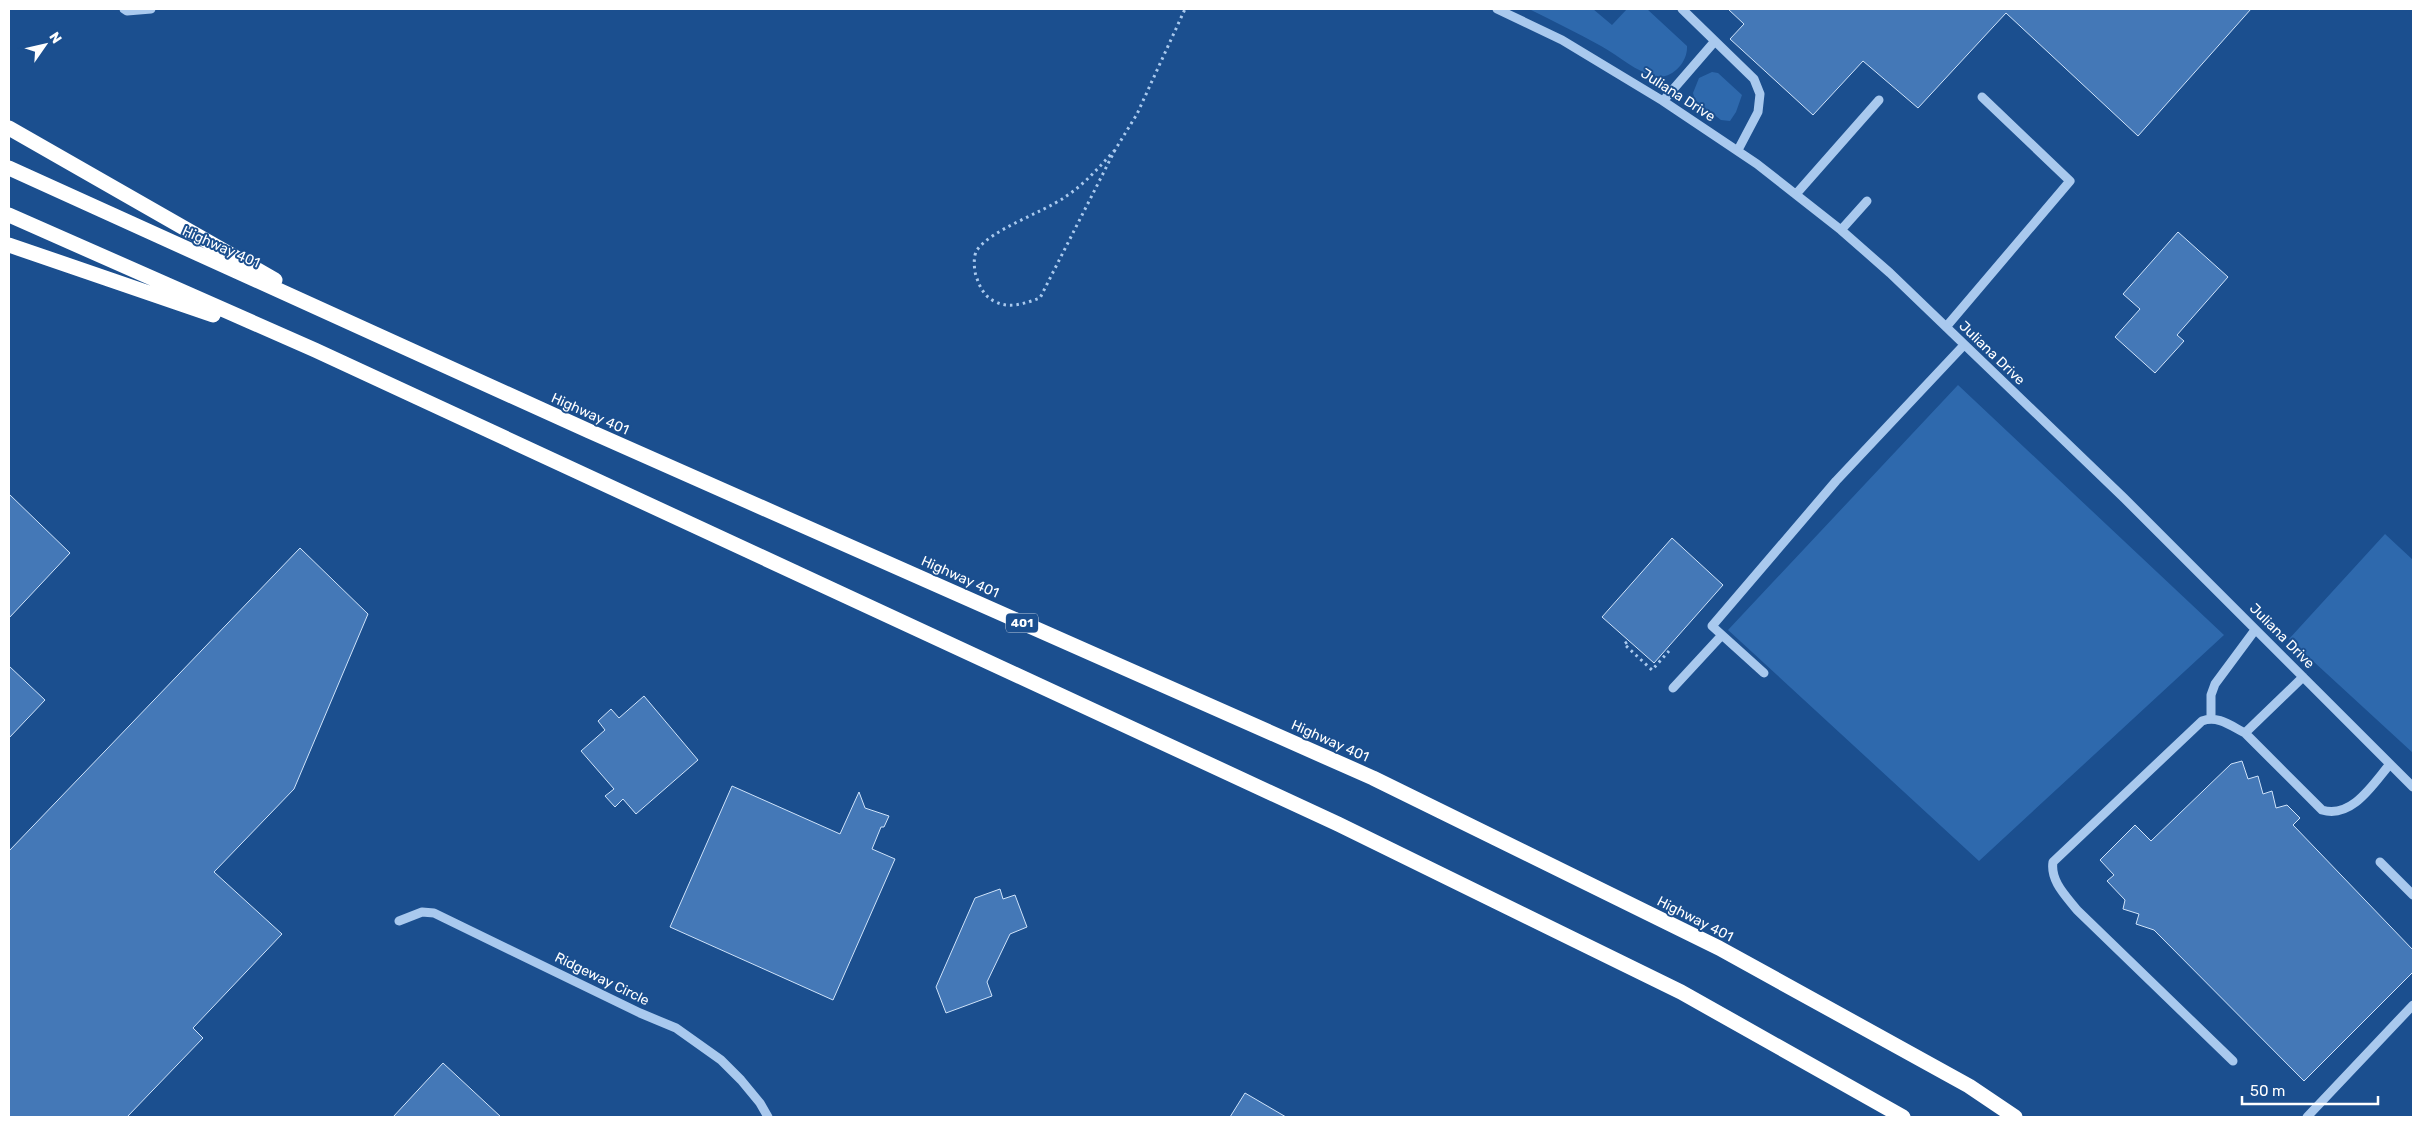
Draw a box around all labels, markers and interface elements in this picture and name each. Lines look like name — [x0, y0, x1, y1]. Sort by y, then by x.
north arrow — [20, 20, 70, 70]
text: N — [45, 29, 65, 47]
street label: Juliana Drive — [1638, 65, 1718, 125]
street label: Highway 401 — [180, 222, 262, 272]
street label: Juliana Drive — [1955, 317, 2029, 389]
street label: Highway 401 — [549, 389, 631, 439]
street label: Highway 401 — [919, 552, 1001, 602]
street label: Juliana Drive — [2246, 600, 2318, 672]
road number: 401 — [1006, 614, 1038, 632]
street label: Highway 401 — [1289, 716, 1371, 766]
street label: Highway 401 — [1654, 893, 1736, 945]
street label: Ridgeway Circle — [552, 949, 652, 1009]
scale bar — [2242, 1074, 2378, 1106]
text: 50 m — [2250, 1082, 2285, 1100]

